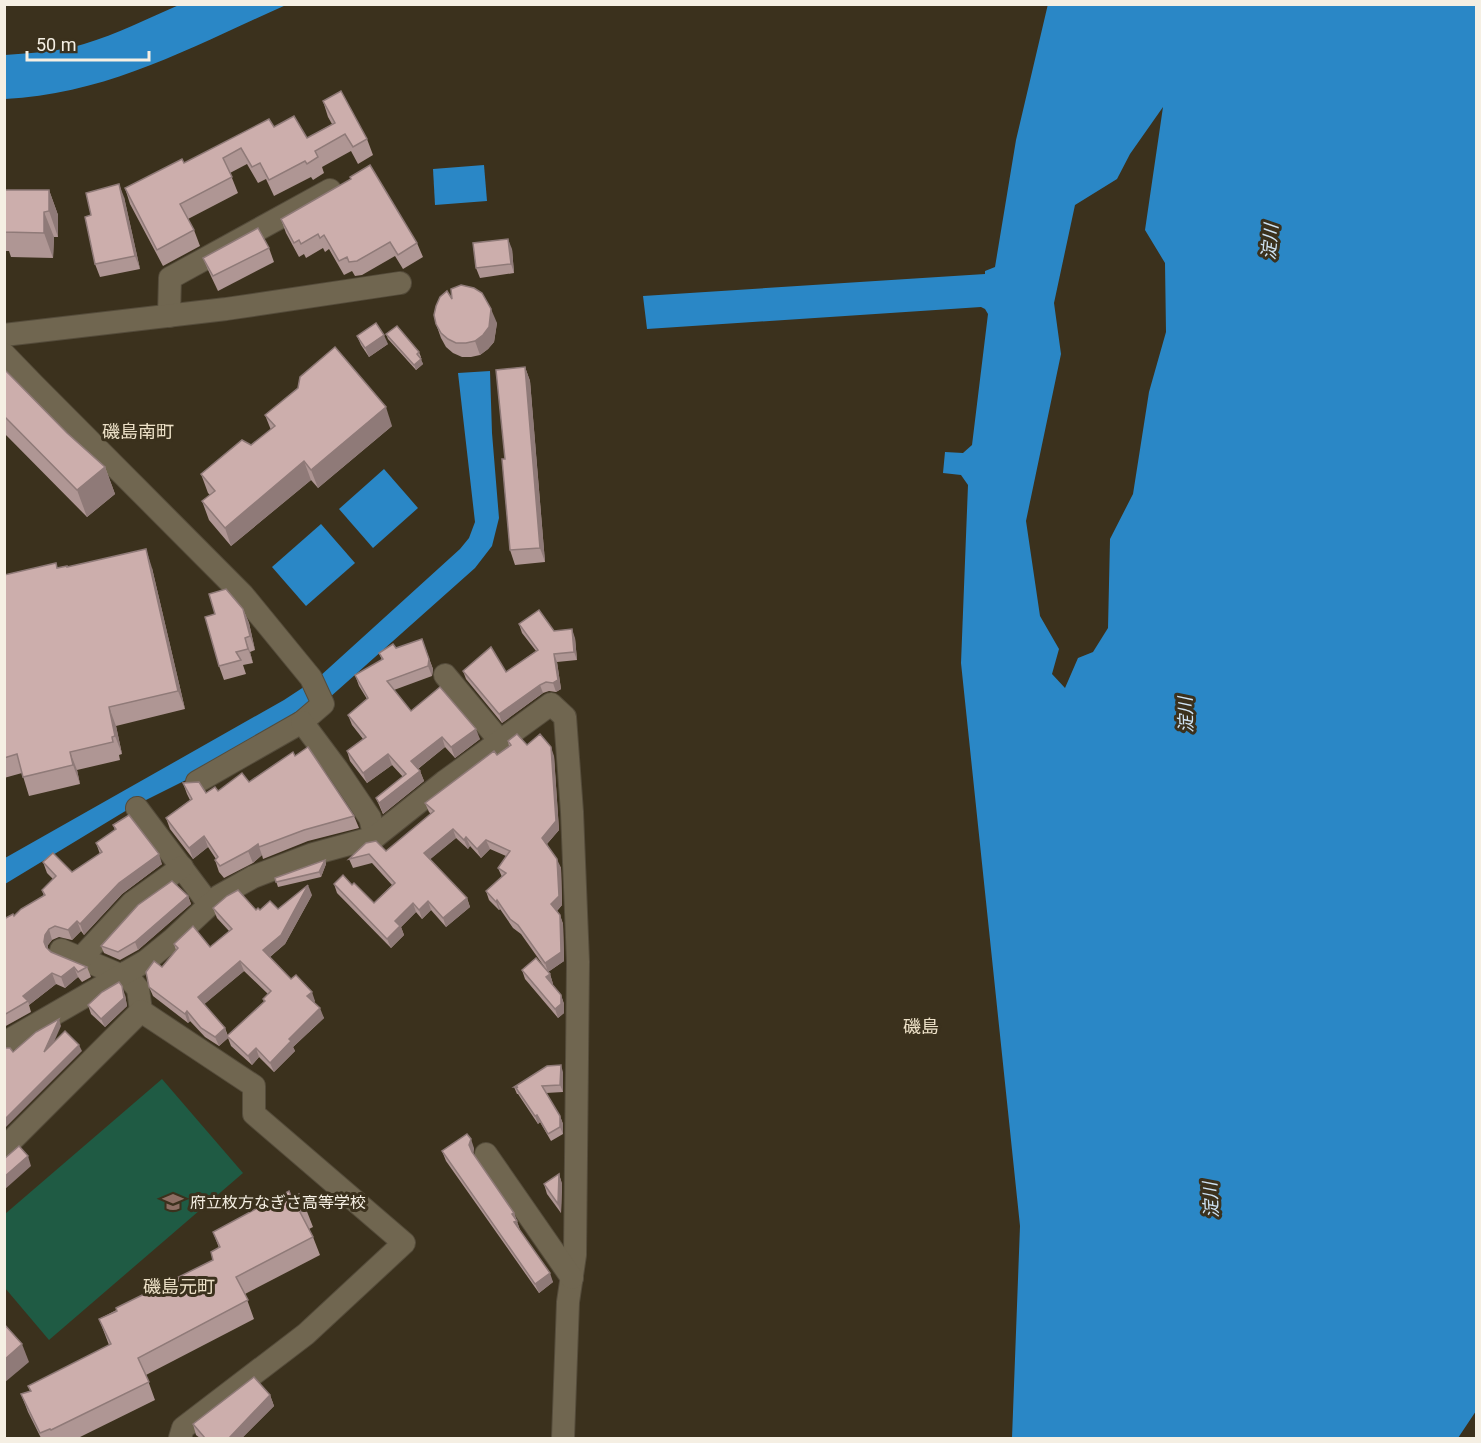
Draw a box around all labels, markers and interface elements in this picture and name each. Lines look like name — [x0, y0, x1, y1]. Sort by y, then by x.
scale bar — [27, 24, 148, 62]
text: 50 m — [36, 34, 76, 55]
water label: 淀川 — [1257, 221, 1282, 261]
district label: 磯島南町 — [102, 421, 174, 442]
water label: 淀川 — [1174, 695, 1197, 733]
district label: 磯島 — [903, 1016, 939, 1037]
water label: 淀川 — [1199, 1180, 1222, 1219]
school or university icon: 府立枚方なぎさ高等学校 — [161, 1190, 185, 1214]
place label: 府立枚方なぎさ高等学校 — [190, 1193, 366, 1212]
district label: 磯島元町 — [143, 1276, 215, 1297]

